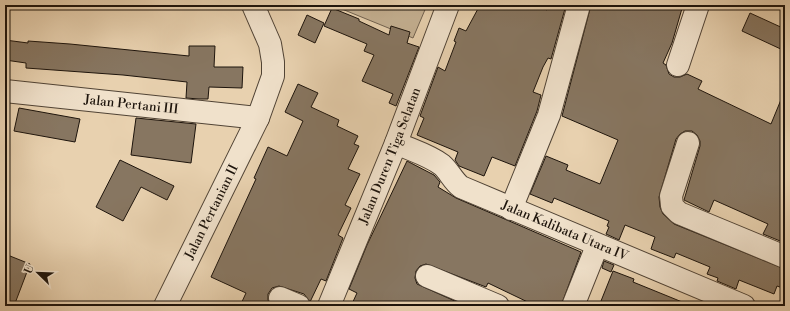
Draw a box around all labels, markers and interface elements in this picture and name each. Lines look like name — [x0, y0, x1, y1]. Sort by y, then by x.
street label: Jalan Duren Tiga Selatan — [355, 85, 424, 228]
street label: Jalan Pertani III — [82, 91, 179, 117]
street label: Jalan Pertanian II — [181, 162, 242, 263]
street label: Jalan Kalibata Utara IV — [498, 197, 631, 265]
north arrow — [18, 253, 58, 293]
text: U — [22, 262, 38, 276]

